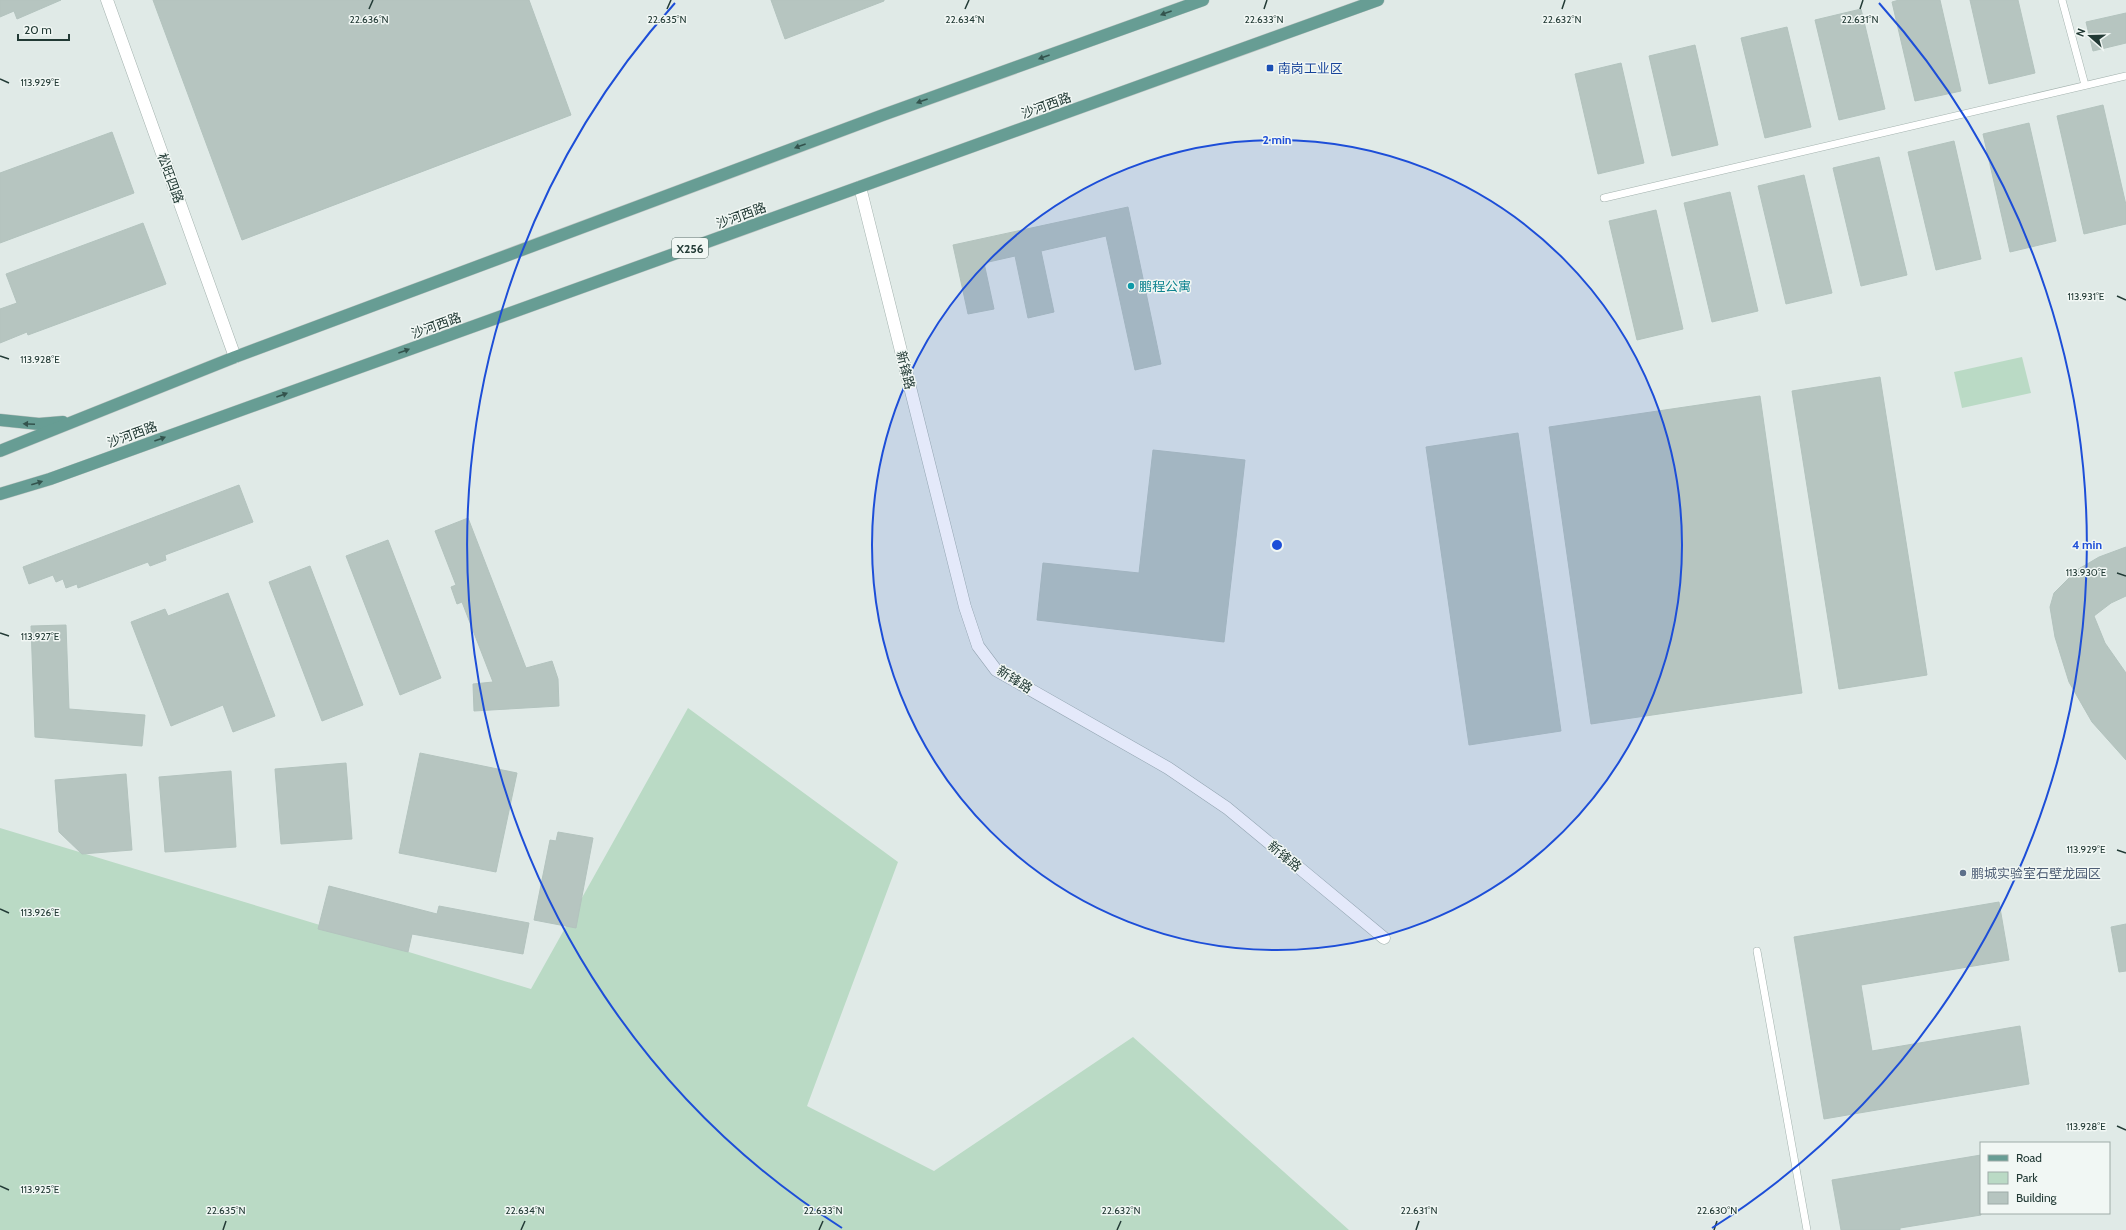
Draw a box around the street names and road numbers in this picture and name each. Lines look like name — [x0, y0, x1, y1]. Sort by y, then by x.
street label: 沙河西路 — [1019, 89, 1073, 121]
street label: 松旺四路 — [155, 151, 187, 205]
street label: 沙河西路 — [714, 199, 768, 231]
road number: X256 — [672, 238, 708, 258]
street label: 沙河西路 — [409, 309, 463, 341]
street label: 新锋路 — [894, 349, 918, 391]
street label: 沙河西路 — [105, 418, 159, 450]
street label: 新锋路 — [994, 662, 1036, 696]
street label: 新锋路 — [1265, 837, 1305, 875]

